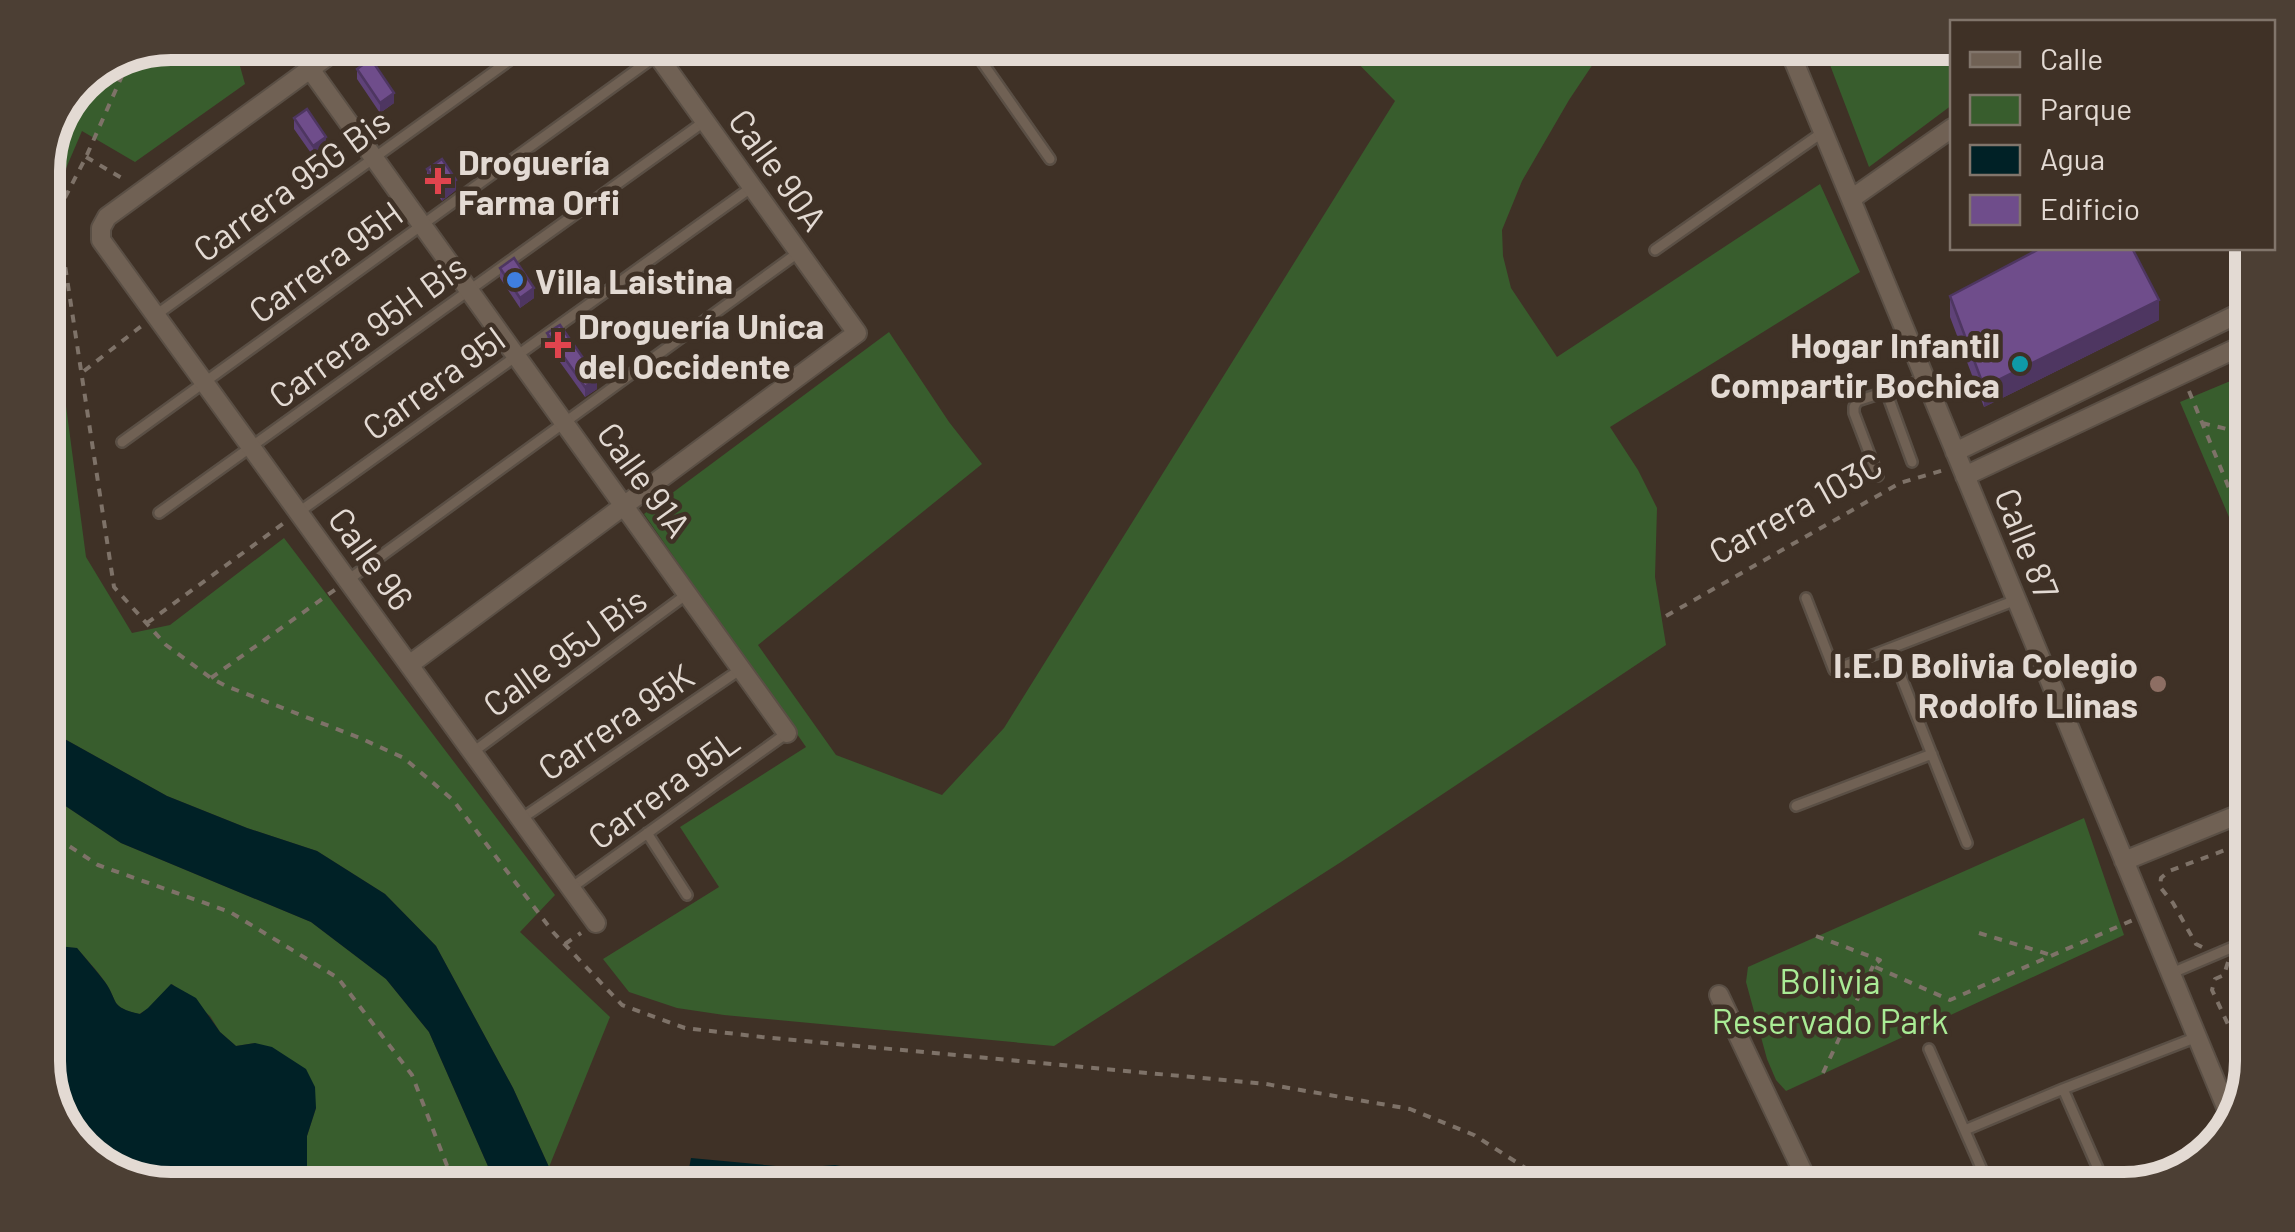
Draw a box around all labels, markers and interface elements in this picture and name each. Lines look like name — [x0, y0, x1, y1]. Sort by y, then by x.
legend — [1950, 20, 2275, 250]
text: Calle — [2040, 40, 2103, 76]
text: Parque — [2040, 90, 2132, 126]
street label: Carrera 95G Bis — [184, 99, 398, 269]
street label: Calle 90A — [721, 100, 837, 238]
place label: Droguería Farma Orfi — [458, 140, 620, 222]
text: Agua — [2040, 140, 2105, 176]
marker: Droguería Farma Orfi — [427, 170, 449, 192]
text: Edificio — [2040, 190, 2140, 226]
street label: Carrera 95H — [240, 191, 410, 331]
street label: Carrera 95H Bis — [260, 244, 474, 416]
place label: Villa Laistina — [535, 259, 733, 301]
marker: Villa Laistina — [504, 269, 526, 291]
place label: Droguería Unica del Occidente — [578, 304, 824, 386]
street label: Carrera 95I — [354, 316, 512, 448]
place label: Hogar Infantil Compartir Bochica — [1710, 323, 2000, 405]
marker: Droguería Unica del Occidente — [547, 334, 569, 356]
marker: Hogar Infantil Compartir Bochica — [2009, 353, 2031, 375]
street label: Calle 91A — [589, 413, 701, 545]
street label: Carrera 103C — [1701, 442, 1889, 572]
street label: Calle 87 — [1987, 482, 2069, 604]
street label: Calle 96 — [321, 498, 423, 618]
street label: Calle 95J Bis — [474, 578, 654, 724]
place label: I.E.D Bolivia Colegio Rodolfo Llinas — [1833, 643, 2138, 725]
street label: Carrera 95K — [529, 654, 701, 788]
marker: I.E.D Bolivia Colegio Rodolfo Llinas — [2147, 673, 2169, 695]
street label: Carrera 95L — [579, 719, 747, 857]
park label: Bolivia Reservado Park — [1712, 959, 1948, 1041]

